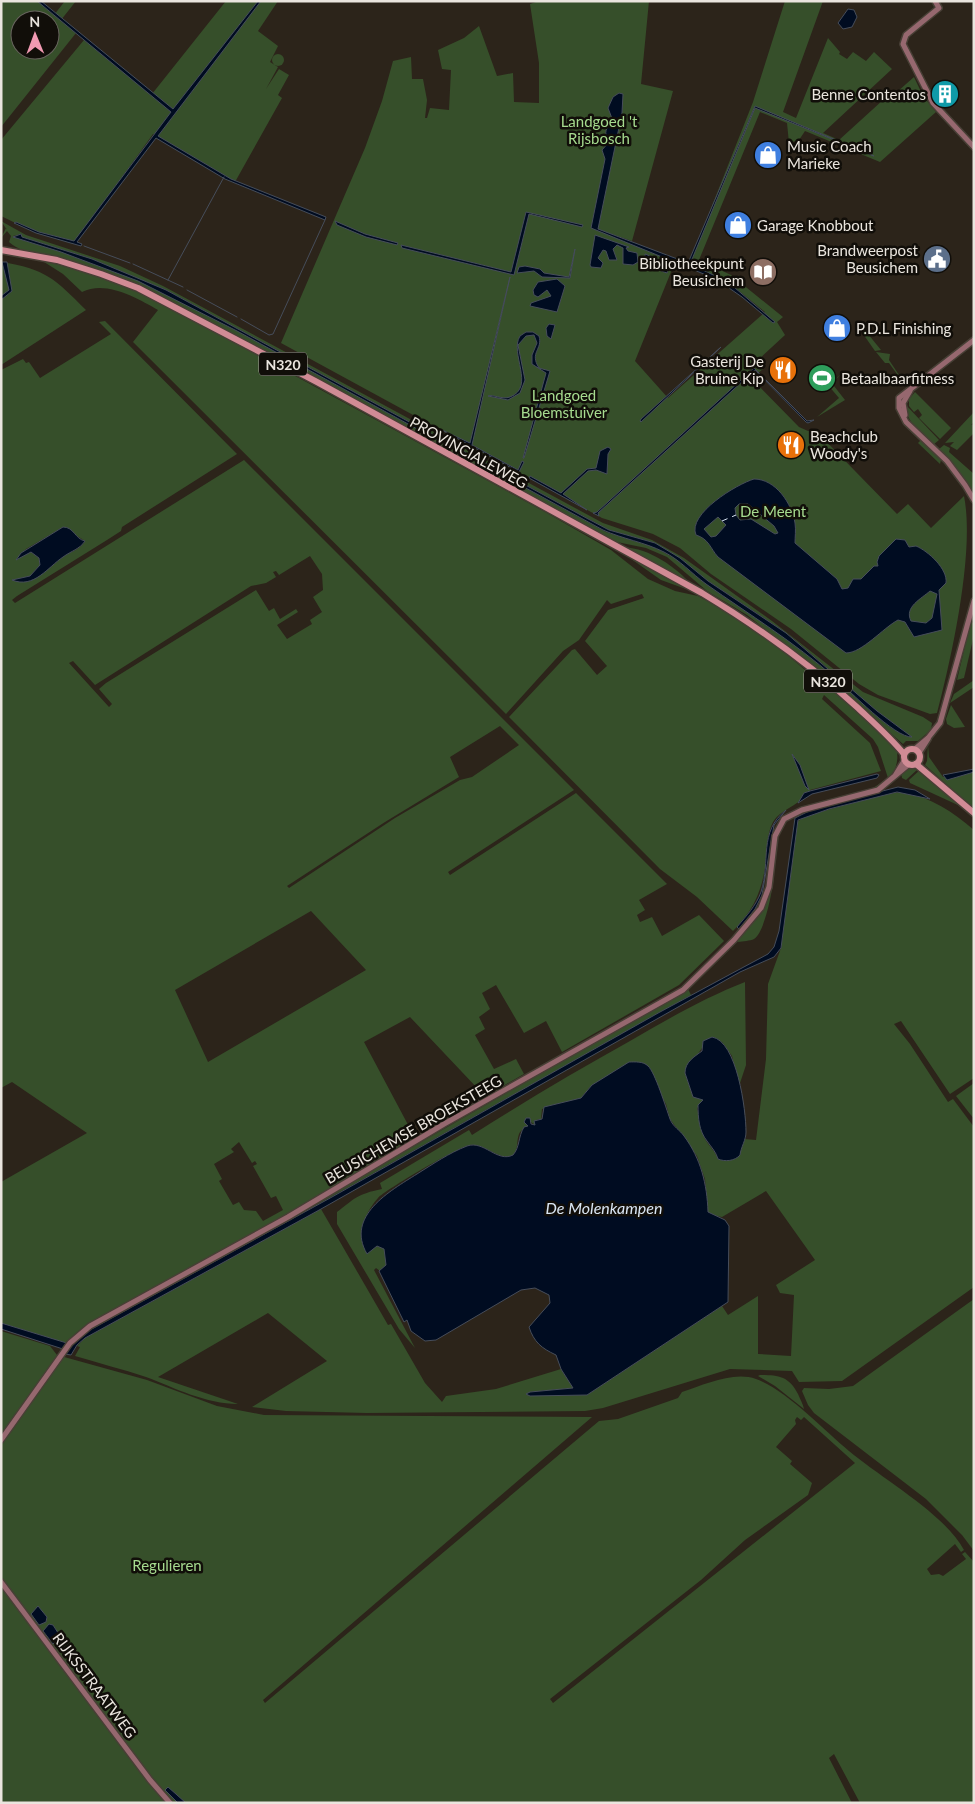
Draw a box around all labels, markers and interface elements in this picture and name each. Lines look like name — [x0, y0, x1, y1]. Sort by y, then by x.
north arrow — [10, 10, 60, 60]
text: N — [29, 13, 40, 30]
building icon: Benne Contentos — [930, 79, 960, 109]
place label: Benne Contentos — [811, 85, 926, 103]
park label: Landgoed 't Rijsbosch — [561, 112, 638, 147]
place label: Music Coach Marieke — [787, 137, 872, 172]
shop icon: Music Coach Marieke — [753, 140, 783, 170]
shop icon: Garage Knobbout — [723, 210, 753, 240]
place label: Garage Knobbout — [757, 216, 874, 234]
place label: Brandweerpost Beusichem — [817, 241, 919, 276]
public building icon: Brandweerpost Beusichem — [922, 244, 952, 274]
place label: Bibliotheekpunt Beusichem — [639, 254, 745, 289]
library icon: Bibliotheekpunt Beusichem — [748, 257, 778, 287]
shop icon: P.D.L Finishing — [822, 313, 852, 343]
place label: P.D.L Finishing — [856, 319, 952, 337]
road number: N320 — [259, 352, 307, 376]
place label: Gasterij De Bruine Kip — [690, 352, 764, 387]
restaurant icon: Gasterij De Bruine Kip — [768, 355, 798, 385]
sports icon: Betaalbaarfitness — [807, 363, 837, 393]
place label: Betaalbaarfitness — [841, 369, 954, 387]
park label: Landgoed Bloemstuiver — [521, 386, 608, 421]
street label: PROVINCIALEWEG — [407, 412, 531, 492]
place label: Beachclub Woody's — [810, 427, 878, 462]
restaurant icon: Beachclub Woody's — [776, 430, 806, 460]
park label: De Meent — [740, 502, 807, 520]
road number: N320 — [804, 669, 852, 692]
street label: BEUSICHEMSE BROEKSTEEG — [321, 1071, 505, 1187]
water label: De Molenkampen — [546, 1198, 662, 1217]
park label: Regulieren — [132, 1556, 202, 1574]
street label: RIJKSSTRAATWEG — [49, 1629, 141, 1741]

